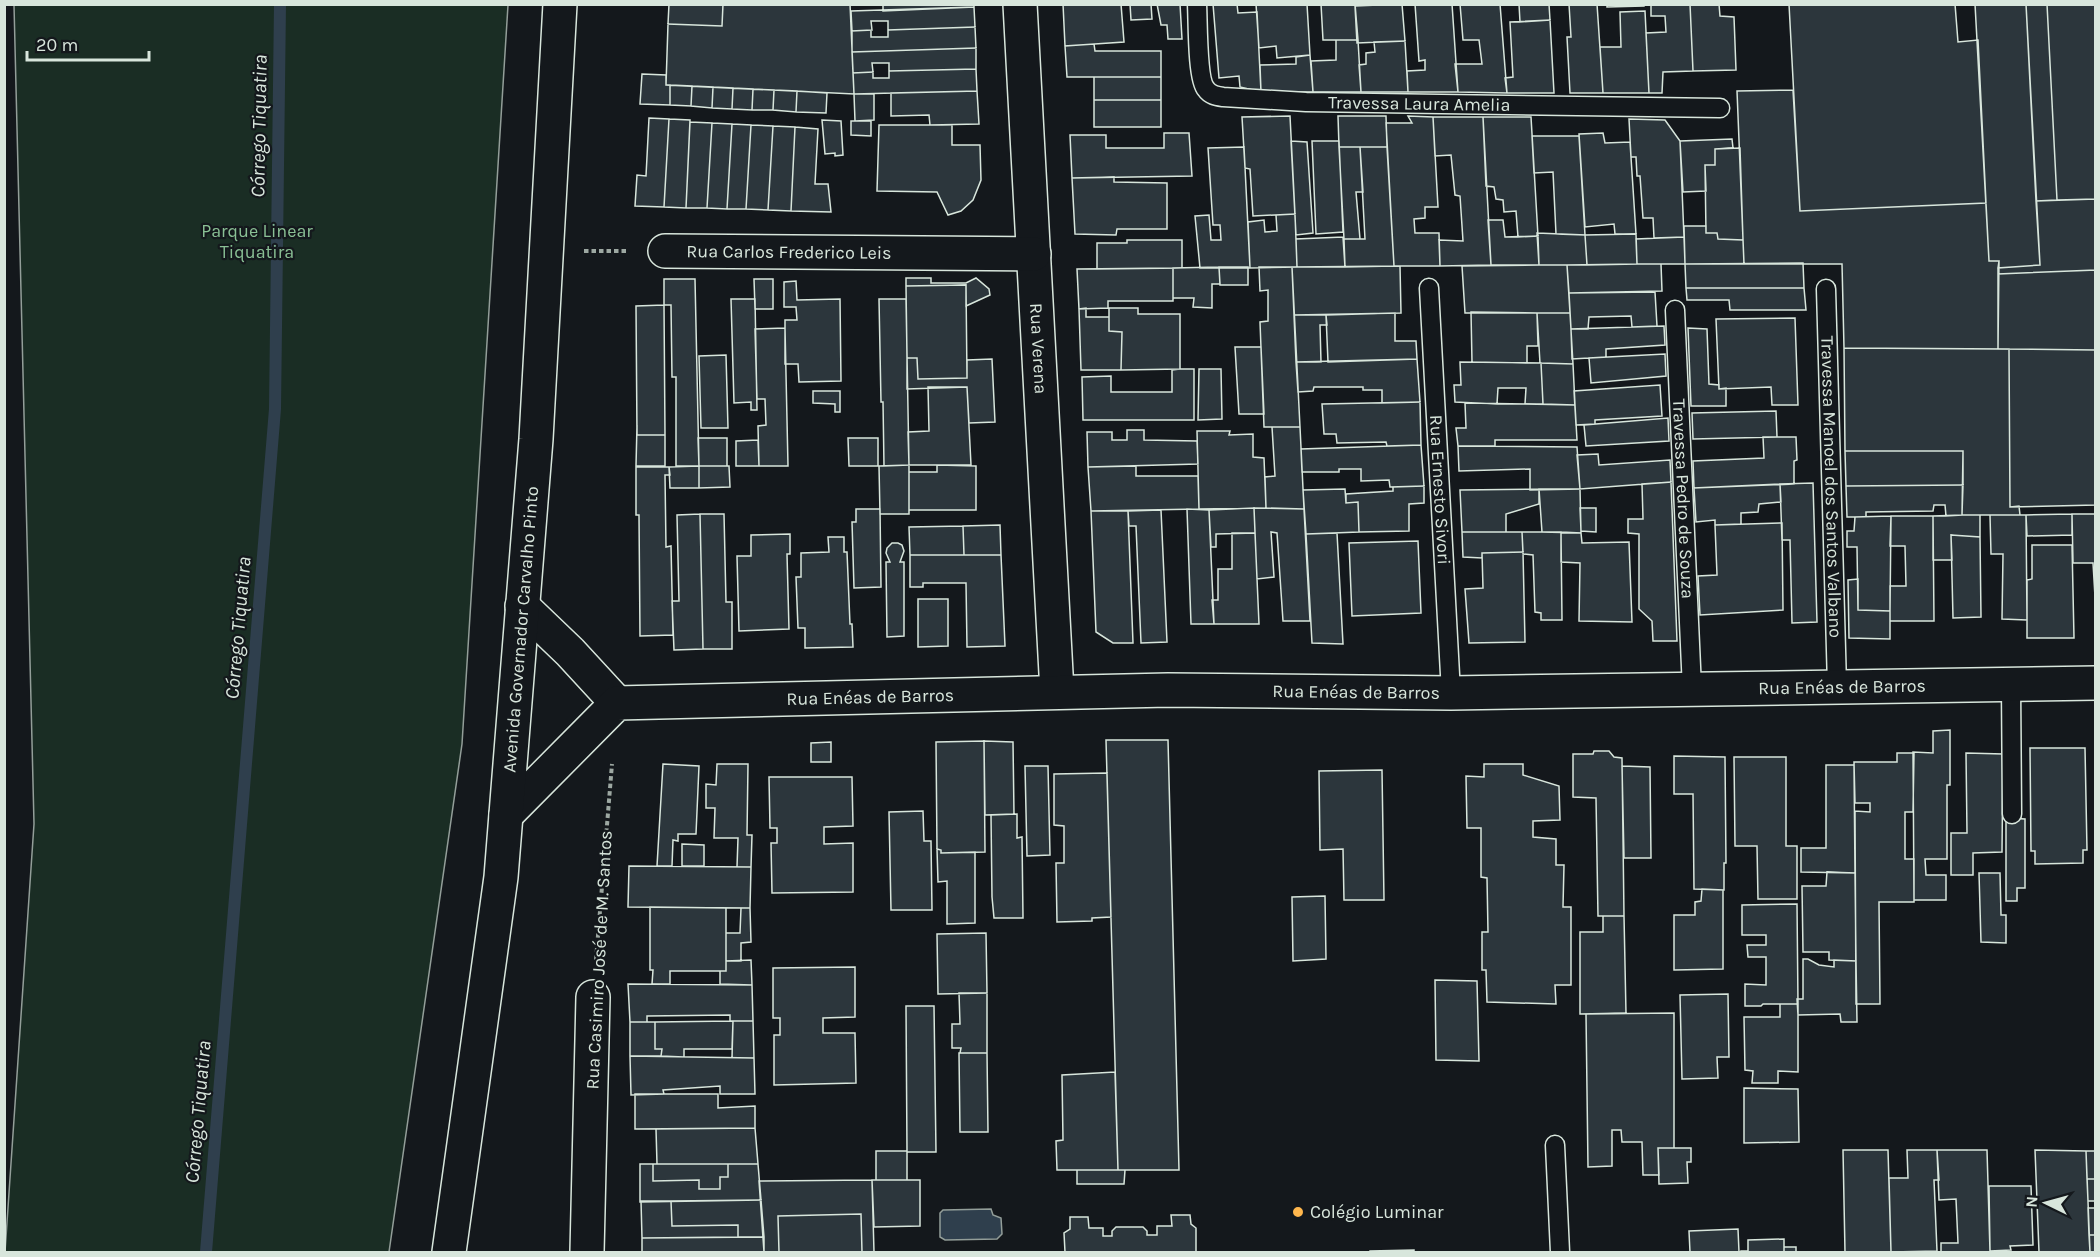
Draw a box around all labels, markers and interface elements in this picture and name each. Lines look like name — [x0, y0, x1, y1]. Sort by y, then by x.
scale bar — [27, 24, 148, 62]
text: 20 m — [36, 34, 78, 56]
water label: Córrego Tiquatira — [246, 54, 272, 198]
street label: Travessa Laura Amelia — [1328, 91, 1511, 116]
park label: Parque Linear Tiquatira — [201, 220, 313, 263]
street label: Rua Carlos Frederico Leis — [686, 240, 892, 264]
street label: Rua Verena — [1025, 302, 1052, 395]
street label: Travessa Manoel dos Santos Valbano — [1816, 336, 1847, 638]
street label: Travessa Pedro de Souza — [1668, 398, 1699, 599]
street label: Rua Ernesto Sivori — [1425, 414, 1455, 565]
street label: Avenida Governador Carvalho Pinto — [498, 485, 543, 773]
water label: Córrego Tiquatira — [220, 556, 256, 700]
street label: Rua Enéas de Barros — [1758, 675, 1926, 699]
street label: Rua Enéas de Barros — [1272, 680, 1440, 704]
street label: Rua Enéas de Barros — [786, 684, 954, 710]
street label: Rua Casimiro José de M. Santos — [581, 830, 617, 1090]
water label: Córrego Tiquatira — [180, 1040, 216, 1184]
north arrow — [2016, 1173, 2076, 1233]
text: N — [2022, 1195, 2042, 1208]
place label: Colégio Luminar — [1310, 1201, 1444, 1223]
marker: Colégio Luminar — [1291, 1205, 1305, 1219]

